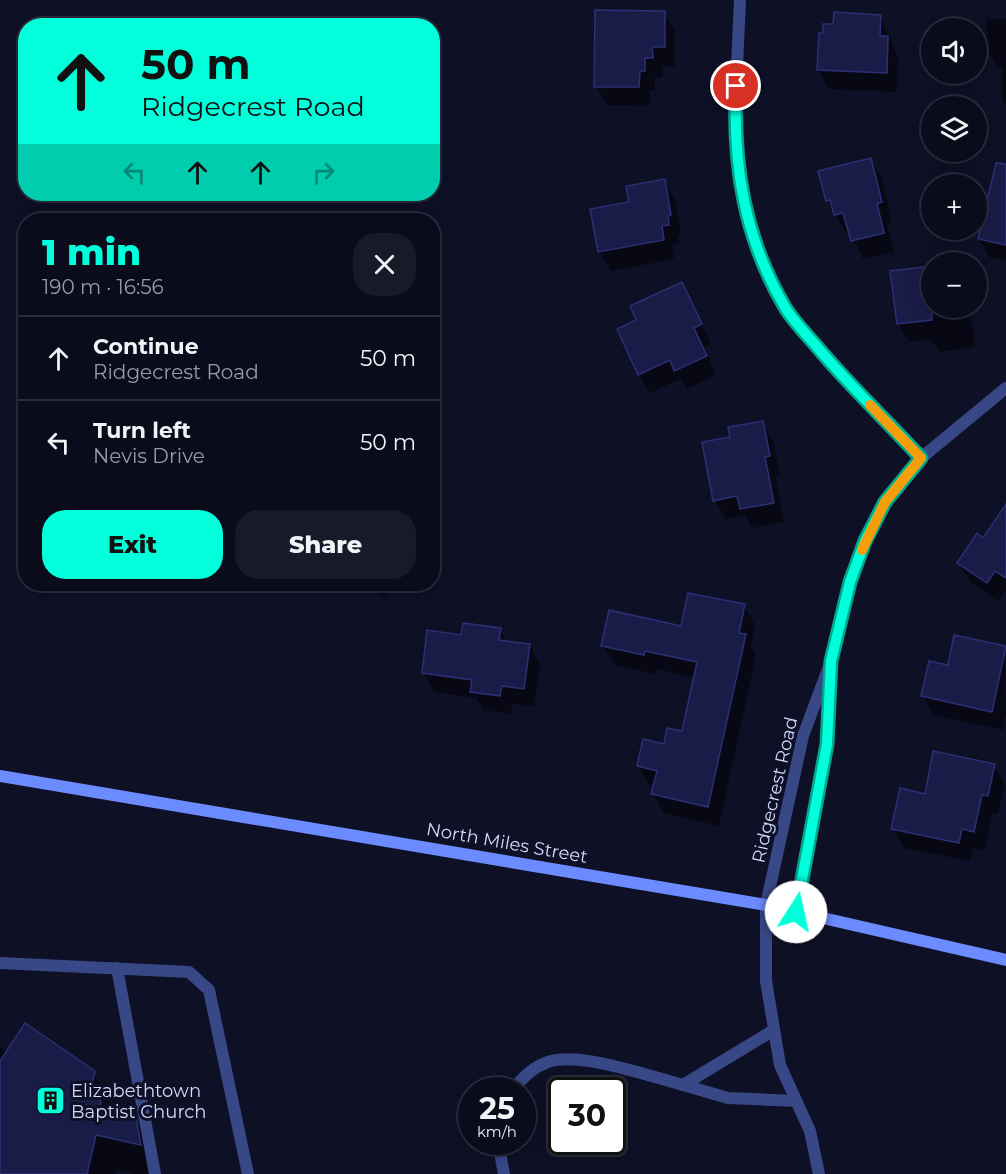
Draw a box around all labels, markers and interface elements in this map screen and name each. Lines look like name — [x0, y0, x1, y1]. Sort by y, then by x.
map controls — [921, 18, 987, 318]
button: sound — [921, 18, 987, 84]
text: 50 m — [141, 38, 250, 90]
icon: ahead — [42, 42, 120, 120]
pin — [710, 60, 761, 111]
icon: arrive — [719, 69, 752, 102]
text: Ridgecrest Road — [141, 90, 365, 123]
button: layers — [921, 96, 987, 162]
icon: left — [118, 156, 151, 189]
icon: ahead — [181, 156, 214, 189]
icon: ahead — [244, 156, 277, 189]
icon: right — [307, 156, 340, 189]
button: + — [921, 174, 987, 240]
text: 1 min — [42, 230, 141, 274]
button: close — [353, 233, 416, 296]
button: − — [921, 252, 987, 318]
text: 190 m · 16:56 — [42, 275, 164, 299]
text: Continue — [93, 333, 199, 360]
icon: ahead — [42, 342, 75, 375]
text: 50 m — [360, 345, 416, 372]
text: Ridgecrest Road — [93, 360, 259, 384]
text: Turn left — [93, 417, 191, 444]
icon: left — [42, 426, 75, 459]
text: 50 m — [360, 429, 416, 456]
text: Nevis Drive — [93, 444, 205, 468]
button: Exit — [42, 510, 223, 579]
button: Share — [235, 510, 416, 579]
street label: Ridgecrest Road — [748, 715, 802, 865]
street label: North Miles Street — [425, 818, 589, 868]
position arrow — [764, 880, 828, 944]
speed limit sign: 30 — [548, 1077, 626, 1155]
place label: Elizabethtown Baptist Church — [71, 1080, 207, 1123]
building icon: Elizabethtown Baptist Church — [34, 1085, 66, 1117]
text: 25 — [479, 1090, 515, 1127]
text: km/h — [477, 1122, 517, 1141]

